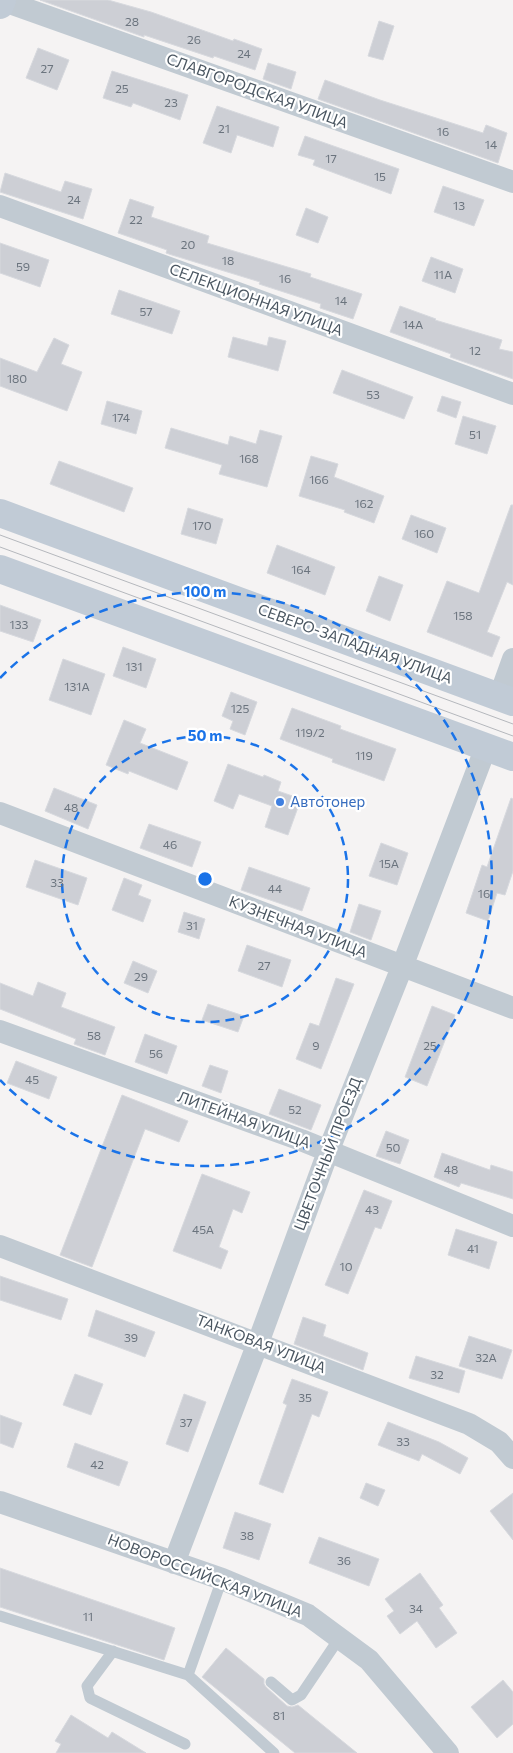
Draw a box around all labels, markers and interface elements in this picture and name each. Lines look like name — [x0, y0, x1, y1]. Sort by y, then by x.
house number: 28 — [125, 14, 139, 28]
house number: 26 — [187, 32, 201, 46]
house number: 24 — [237, 46, 251, 60]
street label: СЛАВГОРОДСКАЯ УЛИЦА — [164, 49, 351, 131]
house number: 27 — [41, 61, 53, 75]
house number: 25 — [115, 81, 129, 95]
house number: 23 — [164, 95, 178, 109]
house number: 21 — [218, 121, 230, 135]
house number: 16 — [437, 124, 449, 138]
house number: 14 — [485, 137, 497, 151]
house number: 17 — [325, 151, 337, 165]
house number: 15 — [374, 169, 386, 183]
house number: 24 — [67, 192, 81, 206]
house number: 13 — [453, 198, 465, 212]
house number: 22 — [129, 212, 143, 226]
house number: 20 — [181, 237, 195, 251]
house number: 18 — [222, 253, 234, 267]
house number: 59 — [16, 259, 30, 273]
street label: СЕЛЕКЦИОННАЯ УЛИЦА — [167, 259, 346, 339]
house number: 11А — [434, 267, 452, 281]
house number: 16 — [279, 271, 291, 285]
house number: 14 — [335, 293, 347, 307]
house number: 57 — [139, 304, 153, 318]
house number: 14А — [403, 317, 423, 331]
house number: 12 — [469, 343, 481, 357]
house number: 180 — [7, 371, 27, 385]
house number: 53 — [366, 387, 380, 401]
house number: 174 — [112, 410, 130, 424]
house number: 51 — [469, 427, 481, 441]
house number: 168 — [239, 451, 259, 465]
house number: 166 — [309, 472, 329, 486]
house number: 162 — [354, 496, 374, 510]
house number: 170 — [192, 518, 212, 532]
house number: 160 — [414, 526, 434, 540]
house number: 164 — [291, 562, 311, 576]
text: 100 m — [184, 582, 226, 600]
street label: СЕВЕРО-ЗАПАДНАЯ УЛИЦА — [256, 599, 455, 687]
house number: 158 — [453, 608, 473, 622]
house number: 133 — [10, 617, 29, 631]
house number: 131 — [125, 659, 143, 673]
house number: 131А — [64, 679, 90, 693]
house number: 125 — [231, 701, 249, 715]
house number: 119/2 — [295, 725, 325, 739]
text: 50 m — [188, 726, 222, 744]
house number: 119 — [355, 748, 373, 762]
place label: Автотонер — [290, 792, 365, 810]
marker: Автотонер — [274, 796, 286, 808]
house number: 48 — [64, 800, 78, 814]
house number: 46 — [163, 837, 177, 851]
house number: 15А — [379, 856, 399, 870]
centre of rings — [196, 870, 214, 888]
house number: 33 — [50, 875, 64, 889]
house number: 44 — [268, 881, 282, 895]
house number: 16 — [478, 886, 490, 900]
street label: КУЗНЕЧНАЯ УЛИЦА — [227, 891, 370, 961]
house number: 31 — [186, 918, 198, 932]
house number: 27 — [258, 958, 270, 972]
house number: 29 — [134, 969, 148, 983]
house number: 58 — [87, 1028, 101, 1042]
house number: 9 — [312, 1038, 320, 1052]
house number: 25 — [423, 1038, 437, 1052]
house number: 56 — [149, 1046, 163, 1060]
house number: 45 — [25, 1072, 39, 1086]
street label: ЦВЕТОЧНЫЙ ПРОЕЗД — [290, 1074, 365, 1233]
street label: ЛИТЕЙНАЯ УЛИЦА — [175, 1087, 313, 1151]
house number: 52 — [288, 1102, 302, 1116]
house number: 50 — [386, 1140, 401, 1154]
house number: 48 — [444, 1162, 458, 1176]
house number: 43 — [365, 1202, 379, 1216]
house number: 45А — [192, 1222, 214, 1236]
house number: 41 — [467, 1241, 479, 1255]
house number: 10 — [340, 1259, 353, 1273]
street label: ТАНКОВАЯ УЛИЦА — [194, 1310, 329, 1376]
house number: 39 — [124, 1330, 138, 1344]
house number: 32А — [475, 1350, 497, 1364]
house number: 32 — [430, 1367, 444, 1381]
house number: 35 — [298, 1390, 312, 1404]
house number: 37 — [179, 1415, 193, 1429]
house number: 33 — [396, 1434, 410, 1448]
house number: 42 — [90, 1457, 104, 1471]
house number: 38 — [240, 1528, 254, 1542]
street label: НОВОРОССИЙСКАЯ УЛИЦА — [106, 1530, 305, 1621]
house number: 36 — [337, 1553, 351, 1567]
house number: 34 — [409, 1601, 423, 1615]
house number: 11 — [83, 1609, 93, 1623]
house number: 81 — [273, 1708, 285, 1722]

